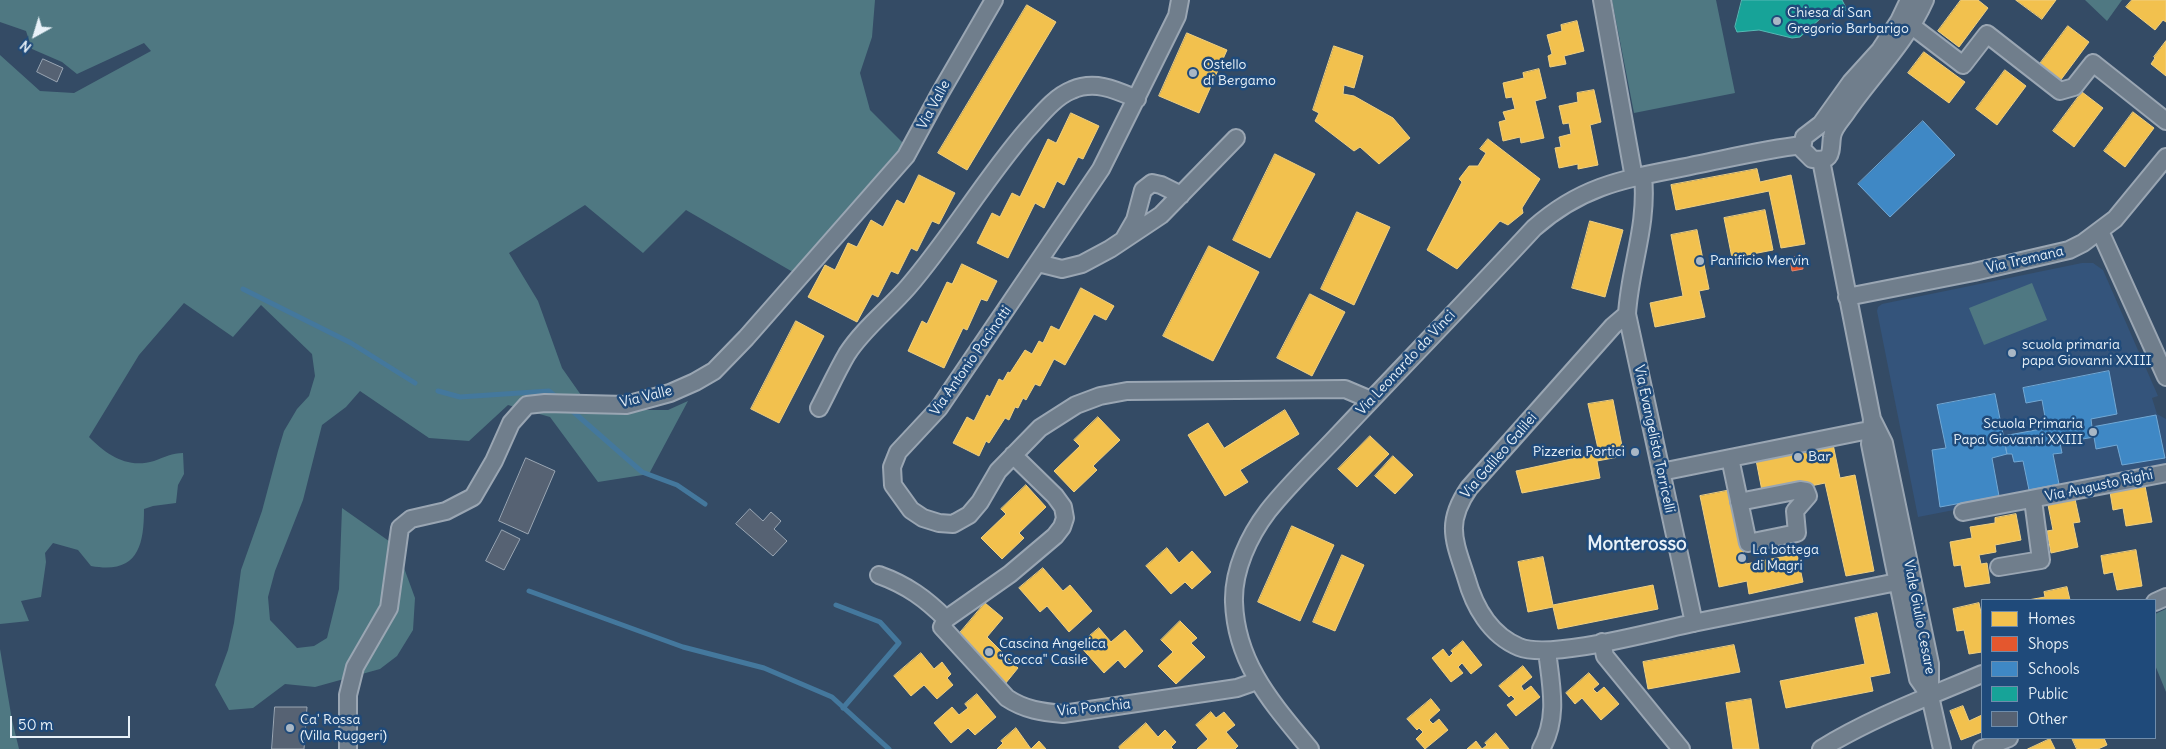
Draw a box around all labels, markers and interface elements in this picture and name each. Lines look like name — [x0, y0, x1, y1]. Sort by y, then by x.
place label: Chiesa di San Gregorio Barbarigo — [1787, 5, 1909, 38]
north arrow — [10, 10, 60, 60]
marker: Chiesa di San Gregorio Barbarigo — [1771, 15, 1783, 27]
text: N — [16, 37, 35, 57]
place label: Ostello di Bergamo — [1203, 57, 1276, 90]
marker: Ostello di Bergamo — [1187, 67, 1199, 79]
street label: Via Valle — [914, 78, 954, 132]
street label: Via Tremana — [1985, 243, 2065, 277]
place label: Panificio Mervin — [1710, 253, 1809, 269]
marker: Panificio Mervin — [1694, 255, 1706, 267]
street label: Via Antonio Pacinotti — [927, 303, 1015, 419]
street label: Via Leonardo da Vinci — [1353, 307, 1459, 419]
place label: scuola primaria papa Giovanni XXIII — [2022, 337, 2152, 370]
marker: scuola primaria papa Giovanni XXIII — [2006, 347, 2018, 359]
street label: Via Evangelista Torricelli — [1630, 364, 1678, 514]
street label: Via Valle — [618, 382, 674, 412]
street label: Via Galileo Galilei — [1457, 410, 1541, 502]
place label: Scuola Primaria Papa Giovanni XXIII — [1953, 416, 2083, 448]
marker: Scuola Primaria Papa Giovanni XXIII — [2087, 426, 2099, 438]
place label: Pizzeria Portici — [1533, 444, 1625, 460]
marker: Pizzeria Portici — [1629, 446, 1641, 458]
place label: Bar — [1808, 449, 1831, 465]
marker: Bar — [1792, 451, 1804, 463]
street label: Via Augusto Righi — [2044, 466, 2154, 506]
district label: Monterosso — [1587, 534, 1687, 556]
place label: La bottega di Magri — [1752, 542, 1819, 574]
marker: La bottega di Magri — [1736, 552, 1748, 564]
street label: Viale Giulio Cesare — [1900, 558, 1938, 676]
legend — [1981, 599, 2156, 739]
text: Homes — [2028, 609, 2075, 628]
text: Shops — [2028, 634, 2069, 653]
place label: Cascina Angelica "Cocca" Casile — [999, 636, 1106, 669]
marker: Cascina Angelica "Cocca" Casile — [983, 646, 995, 658]
text: Schools — [2028, 659, 2080, 678]
text: Public — [2028, 684, 2068, 703]
street label: Via Ponchia — [1057, 696, 1131, 720]
scale bar — [12, 706, 132, 738]
text: Other — [2028, 709, 2068, 728]
place label: Ca' Rossa (Villa Ruggeri) — [300, 712, 387, 744]
text: 50 m — [18, 715, 53, 734]
marker: Ca' Rossa (Villa Ruggeri) — [284, 722, 296, 734]

